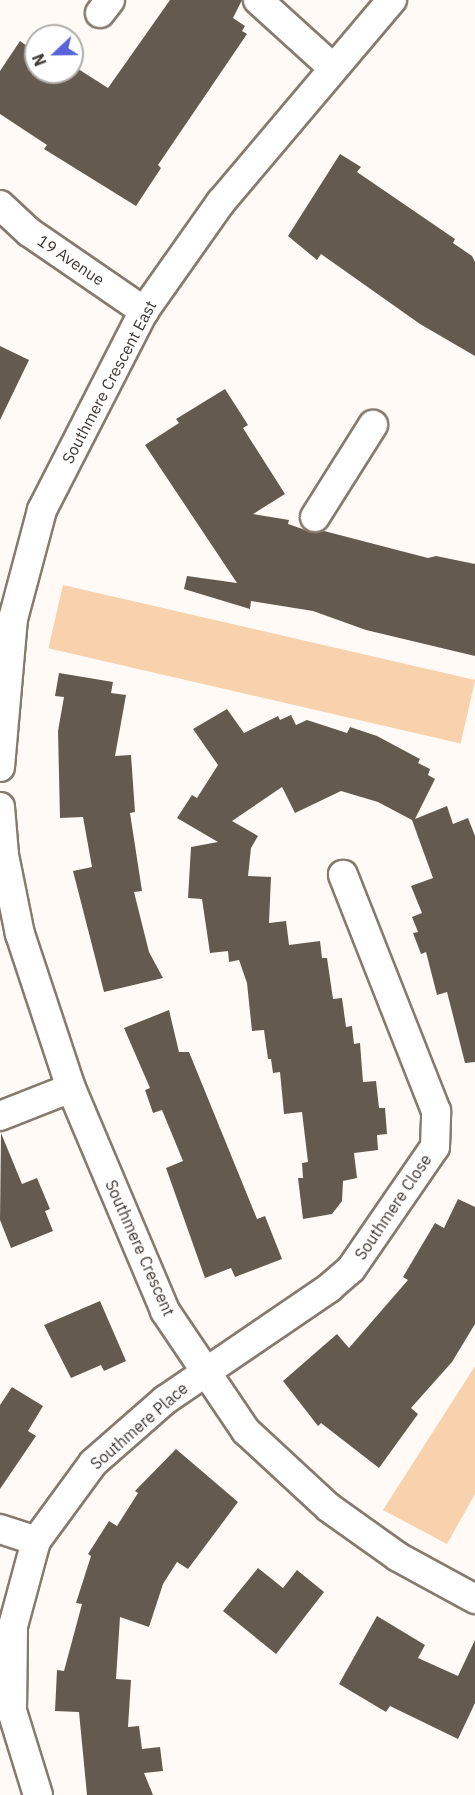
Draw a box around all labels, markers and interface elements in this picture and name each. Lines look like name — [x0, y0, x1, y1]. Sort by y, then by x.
north arrow — [24, 24, 84, 84]
text: N — [28, 51, 51, 69]
street label: 19 Avenue — [34, 231, 108, 289]
street label: Southmere Crescent East — [58, 297, 160, 467]
street label: Southmere Close — [351, 1151, 435, 1263]
street label: Southmere Crescent — [101, 1177, 179, 1319]
street label: Southmere Place — [86, 1379, 192, 1473]

